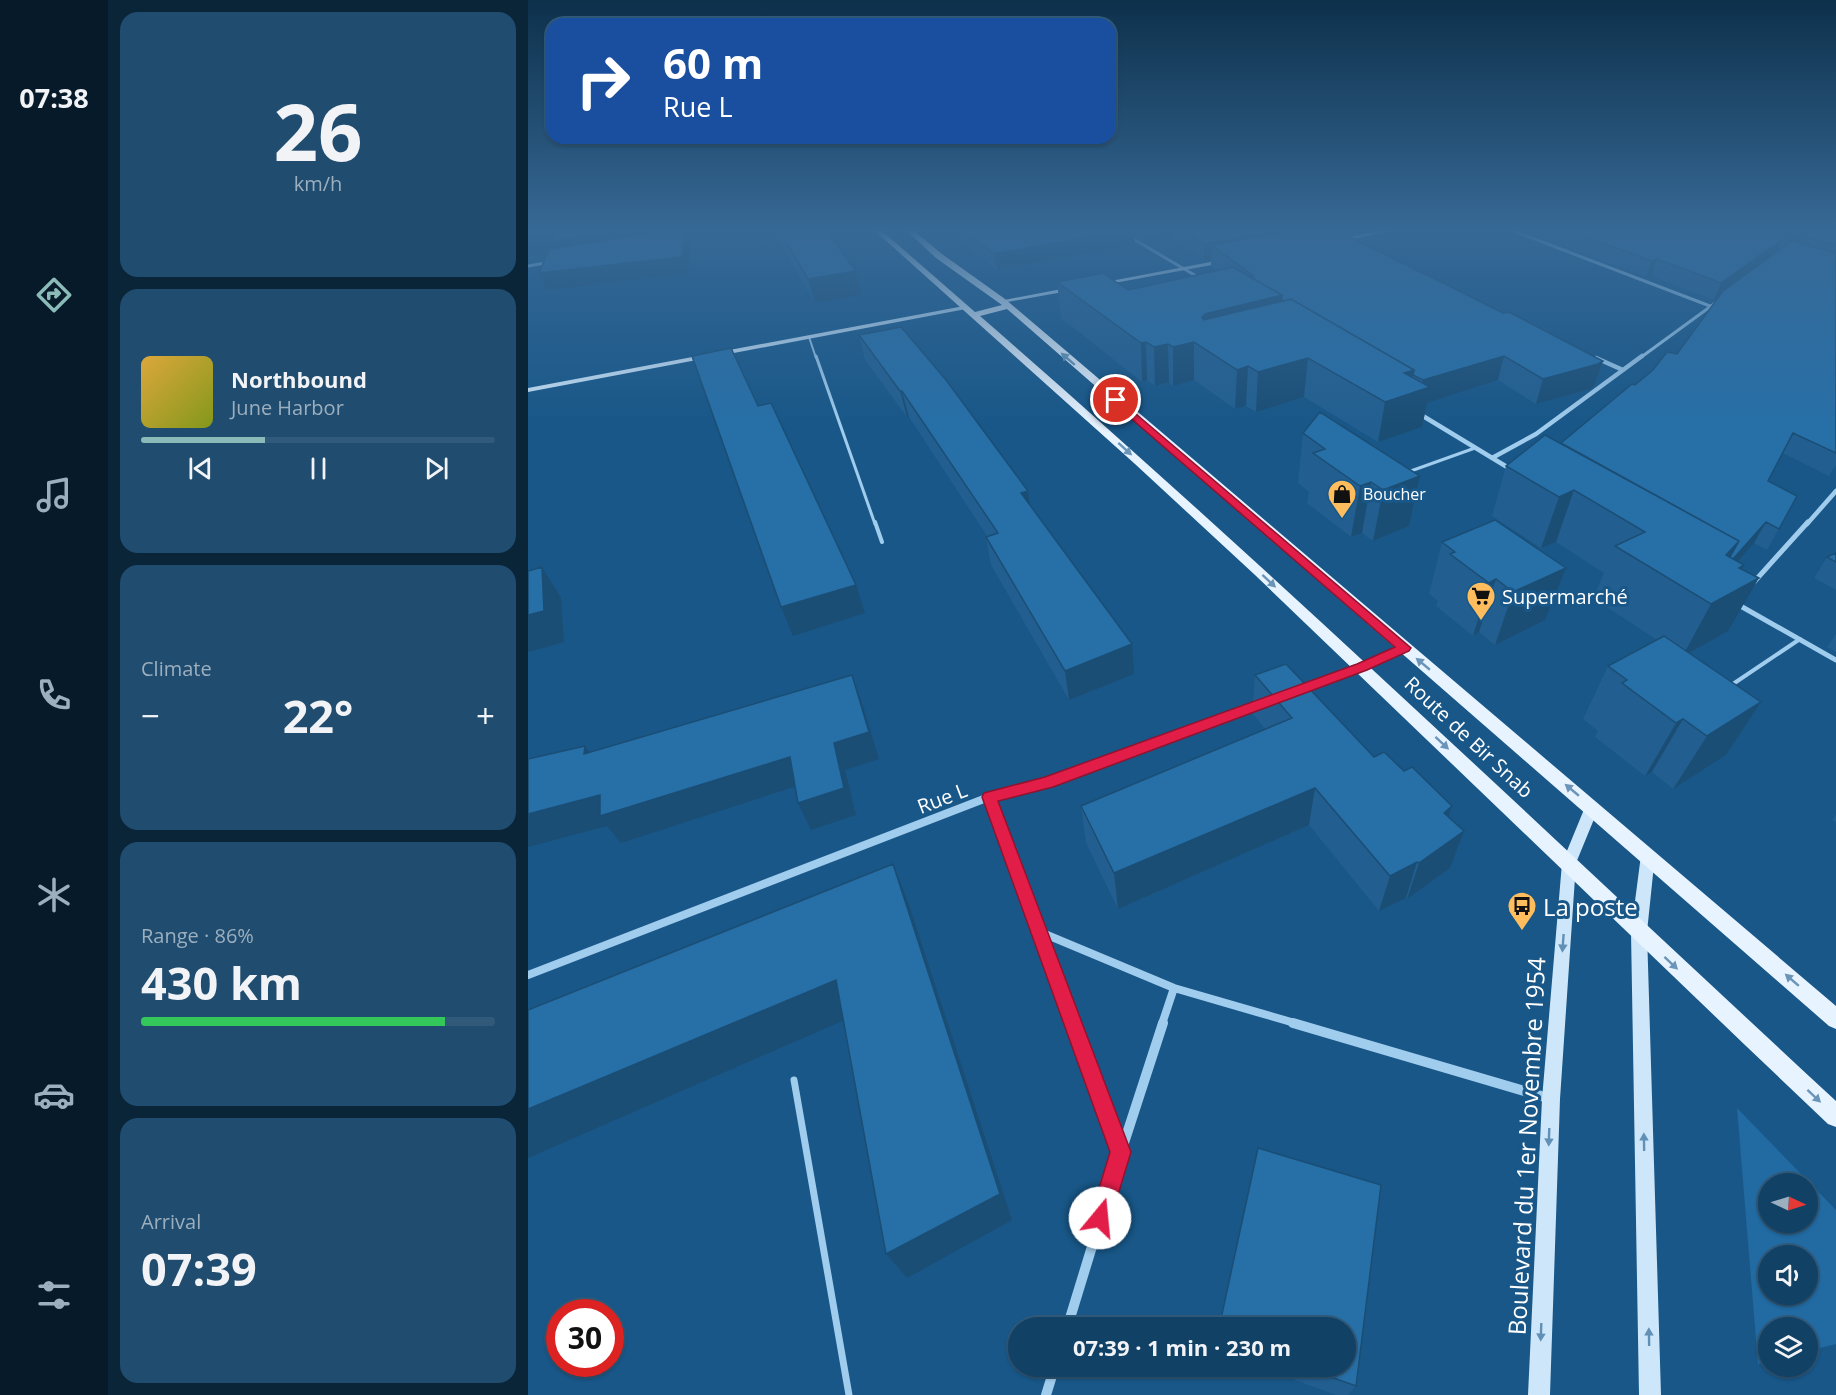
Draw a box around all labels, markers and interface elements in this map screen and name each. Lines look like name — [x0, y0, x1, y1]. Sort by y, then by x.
text: 60 m — [663, 34, 763, 91]
icon: right — [564, 42, 642, 120]
text: 26 — [273, 78, 363, 184]
text: 07:38 — [19, 79, 89, 116]
text: Rue L — [663, 88, 733, 125]
text: km/h — [294, 170, 342, 197]
icon: directions — [33, 274, 75, 316]
one-way arrow — [1061, 353, 1076, 366]
text: Northbound — [231, 364, 367, 394]
pin — [1090, 374, 1141, 425]
icon: arrive — [1099, 383, 1132, 416]
text: June Harbor — [231, 394, 344, 421]
one-way arrow — [1117, 442, 1132, 455]
icon: previous — [184, 452, 217, 485]
icon: pause — [302, 452, 335, 485]
icon: next — [420, 452, 453, 485]
icon: music — [33, 474, 75, 516]
shop icon: Boucher — [1326, 478, 1358, 520]
place label: Boucher — [1363, 483, 1426, 505]
one-way arrow — [1261, 574, 1276, 587]
supermarket icon: Supermarché — [1465, 580, 1497, 622]
place label: Supermarché — [1502, 583, 1628, 610]
text: Climate — [141, 655, 212, 682]
one-way arrow — [1416, 658, 1431, 671]
street label: Route de Bir Snab — [1399, 670, 1539, 804]
icon: phone — [33, 674, 75, 716]
text: 22° — [283, 685, 353, 746]
text: − — [141, 693, 160, 738]
text: + — [476, 693, 495, 738]
one-way arrow — [1434, 736, 1449, 749]
street label: Rue L — [913, 776, 971, 820]
one-way arrow — [1565, 784, 1580, 797]
icon: climate — [33, 874, 75, 916]
bus stop icon: La poste — [1506, 890, 1538, 932]
place label: La poste — [1543, 890, 1638, 923]
text: Range · 86% — [141, 922, 254, 949]
one-way arrow — [1558, 933, 1568, 952]
text: 430 km — [141, 952, 302, 1013]
street label: Boulevard du 1er Novembre 1954 — [1500, 956, 1552, 1336]
one-way arrow — [1664, 956, 1679, 970]
one-way arrow — [1785, 974, 1800, 987]
icon: car — [33, 1074, 75, 1116]
one-way arrow — [1807, 1088, 1821, 1102]
one-way arrow — [1545, 1128, 1554, 1147]
one-way arrow — [1639, 1132, 1649, 1151]
north arrow — [1758, 1173, 1818, 1233]
map controls — [1758, 1173, 1818, 1377]
position arrow — [1068, 1186, 1132, 1250]
text: Arrival — [141, 1208, 201, 1235]
text: 07:39 — [141, 1238, 257, 1299]
button: sound — [1758, 1245, 1818, 1305]
icon: filters — [33, 1274, 75, 1316]
speed limit sign: 30 — [546, 1299, 624, 1377]
button: layers — [1758, 1317, 1818, 1377]
one-way arrow — [1537, 1323, 1546, 1342]
one-way arrow — [1644, 1327, 1653, 1346]
text: 07:39 · 1 min · 230 m — [1073, 1332, 1291, 1362]

